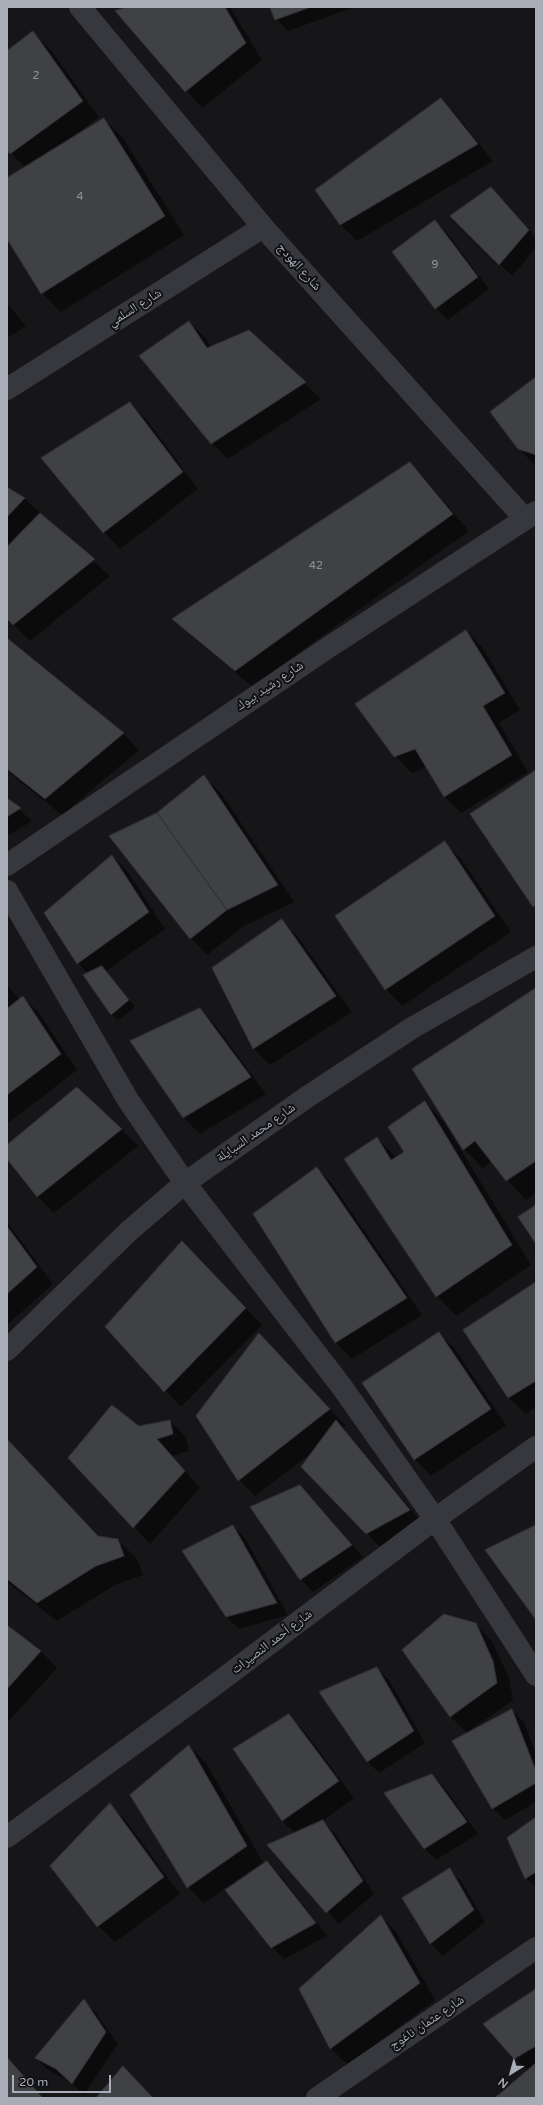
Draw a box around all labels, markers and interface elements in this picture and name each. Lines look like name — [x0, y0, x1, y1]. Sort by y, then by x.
house number: 2 — [33, 69, 39, 83]
house number: 4 — [77, 190, 83, 204]
street label: شارع الهودج — [274, 240, 324, 294]
house number: 9 — [432, 258, 438, 272]
street label: شارع السلمي — [105, 285, 165, 331]
house number: 42 — [309, 559, 323, 573]
street label: شارع رشيد بيوك — [234, 658, 306, 714]
street label: شارع محمد السبايلة — [214, 1100, 298, 1166]
street label: شارع أحمد النصيرات — [228, 1607, 316, 1677]
street label: شارع عثمان ناغوج — [387, 1992, 467, 2054]
north arrow — [491, 2053, 531, 2093]
scale bar — [14, 2067, 113, 2093]
text: 20 m — [19, 2075, 48, 2089]
text: N — [496, 2075, 511, 2091]

